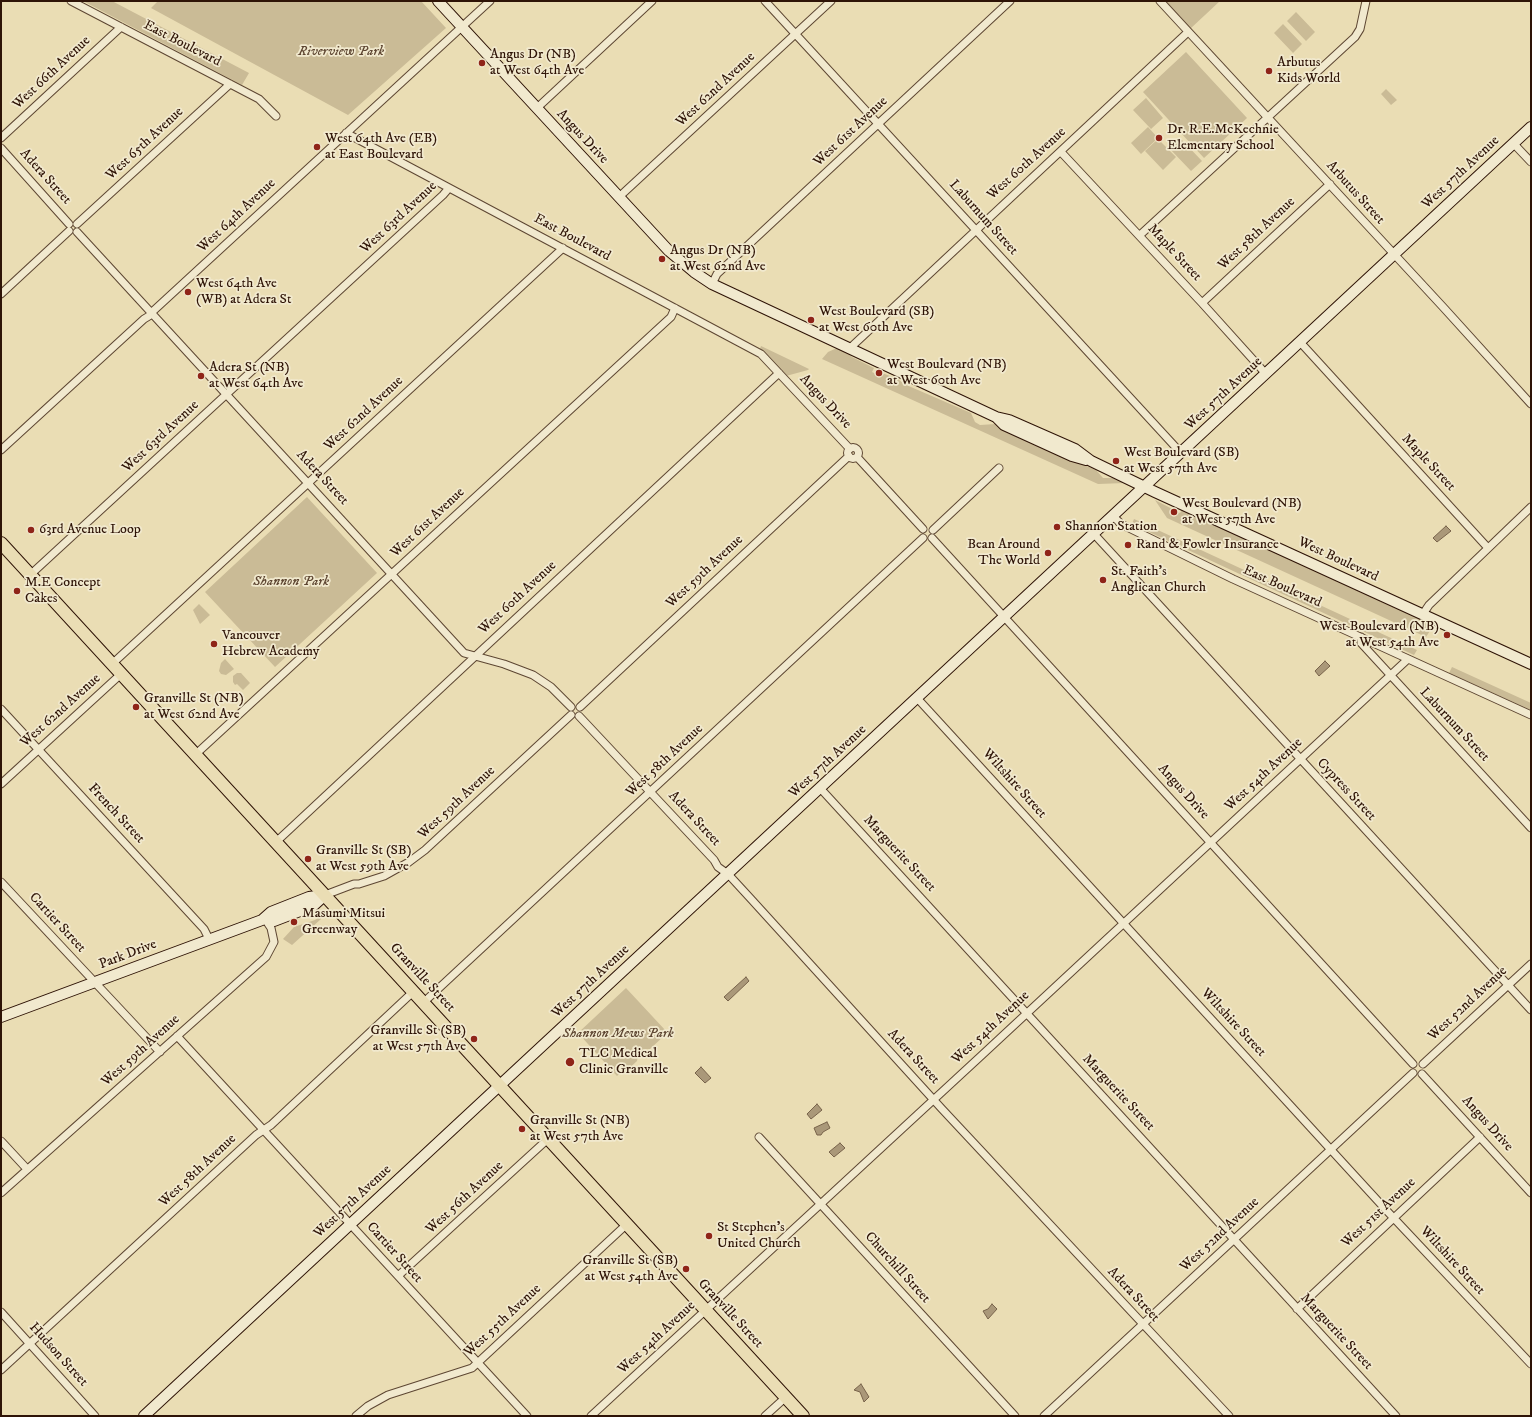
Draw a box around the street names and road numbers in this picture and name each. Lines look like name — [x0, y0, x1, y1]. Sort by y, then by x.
street label: East Boulevard — [140, 17, 224, 71]
street label: West 66th Avenue — [10, 33, 94, 113]
street label: West 62nd Avenue — [673, 49, 759, 131]
street label: West 61st Avenue — [811, 93, 891, 171]
street label: West 65th Avenue — [103, 104, 187, 184]
street label: Angus Drive — [552, 106, 612, 168]
street label: West 60th Avenue — [984, 124, 1070, 204]
street label: West 57th Avenue — [1419, 133, 1503, 213]
street label: Adera Street — [16, 146, 74, 208]
street label: Arbutus Street — [1322, 158, 1388, 228]
street label: West 64th Avenue — [194, 176, 280, 256]
street label: Laburnum Street — [945, 177, 1021, 259]
street label: West 63rd Avenue — [357, 178, 441, 258]
street label: West 58th Avenue — [1215, 194, 1299, 274]
street label: East Boulevard — [531, 211, 613, 265]
street label: Maple Street — [1143, 221, 1205, 285]
street label: West 57th Avenue — [1182, 354, 1266, 434]
street label: Angus Drive — [795, 371, 855, 433]
street label: West 62nd Avenue — [321, 373, 407, 455]
street label: West 63rd Avenue — [119, 397, 203, 477]
street label: Maple Street — [1397, 431, 1459, 495]
street label: Adera Street — [292, 447, 352, 509]
street label: West 61st Avenue — [388, 484, 468, 562]
street label: West 59th Avenue — [663, 532, 747, 612]
street label: West Boulevard — [1295, 534, 1381, 586]
street label: West 60th Avenue — [476, 558, 560, 638]
street label: East Boulevard — [1240, 562, 1324, 612]
street label: West 62nd Avenue — [18, 671, 104, 751]
street label: Laburnum Street — [1415, 684, 1493, 766]
street label: West 58th Avenue — [623, 721, 707, 801]
street label: West 57th Avenue — [786, 722, 870, 802]
street label: West 54th Avenue — [1222, 735, 1306, 815]
street label: Wiltshire Street — [978, 746, 1050, 822]
street label: Cypress Street — [1313, 755, 1379, 825]
street label: Angus Drive — [1154, 761, 1212, 823]
street label: West 59th Avenue — [415, 763, 499, 843]
street label: French Street — [84, 781, 148, 847]
street label: Adera Street — [664, 788, 724, 850]
street label: Marguerite Street — [859, 812, 939, 896]
street label: Cartier Street — [25, 890, 89, 956]
street label: Park Drive — [97, 936, 159, 974]
street label: Granville Street — [386, 940, 458, 1016]
street label: West 57th Avenue — [549, 942, 633, 1022]
street label: West 52nd Avenue — [1425, 963, 1511, 1045]
street label: Wiltshire Street — [1197, 985, 1269, 1061]
street label: West 54th Avenue — [949, 988, 1033, 1068]
street label: West 59th Avenue — [99, 1012, 183, 1090]
street label: Adera Street — [883, 1026, 943, 1088]
street label: Marguerite Street — [1078, 1051, 1158, 1135]
street label: Angus Drive — [1458, 1093, 1516, 1155]
street label: West 58th Avenue — [156, 1131, 240, 1211]
street label: West 56th Avenue — [423, 1158, 507, 1238]
street label: West 57th Avenue — [311, 1162, 395, 1242]
street label: West 51st Avenue — [1339, 1175, 1419, 1251]
street label: West 52nd Avenue — [1177, 1194, 1263, 1276]
street label: Cartier Street — [362, 1219, 426, 1287]
street label: Wiltshire Street — [1416, 1223, 1488, 1299]
street label: Churchill Street — [861, 1229, 933, 1307]
street label: Adera Street — [1103, 1264, 1163, 1326]
street label: Granville Street — [694, 1276, 766, 1352]
street label: West 55th Avenue — [461, 1281, 545, 1361]
street label: Marguerite Street — [1296, 1290, 1376, 1374]
street label: West 54th Avenue — [615, 1298, 699, 1378]
street label: Hudson Street — [25, 1320, 91, 1390]

